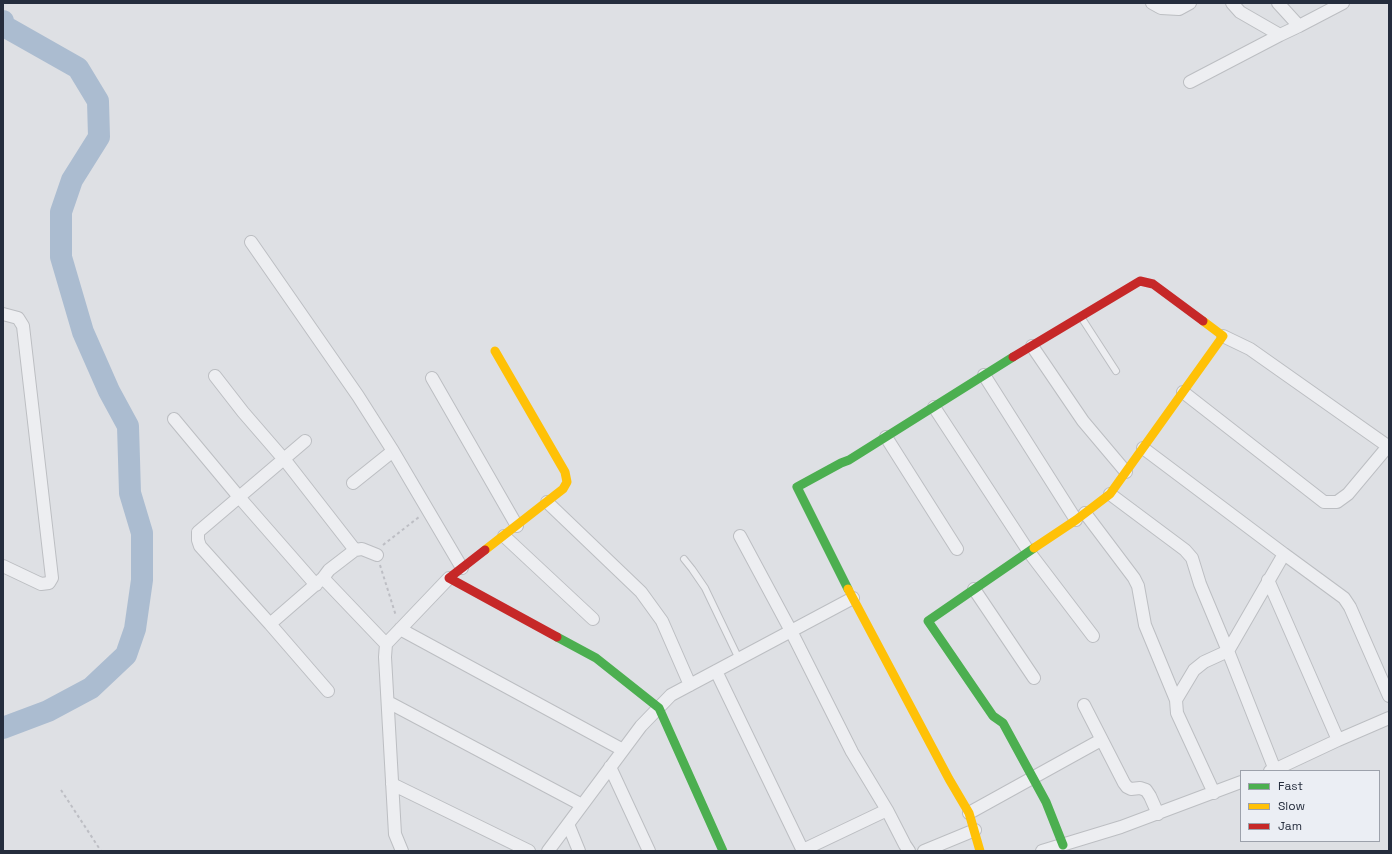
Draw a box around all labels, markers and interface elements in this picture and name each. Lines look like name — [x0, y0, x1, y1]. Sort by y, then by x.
legend — [1240, 770, 1380, 842]
text: Fast — [1278, 778, 1303, 794]
text: Slow — [1278, 798, 1305, 814]
text: Jam — [1278, 818, 1302, 834]

